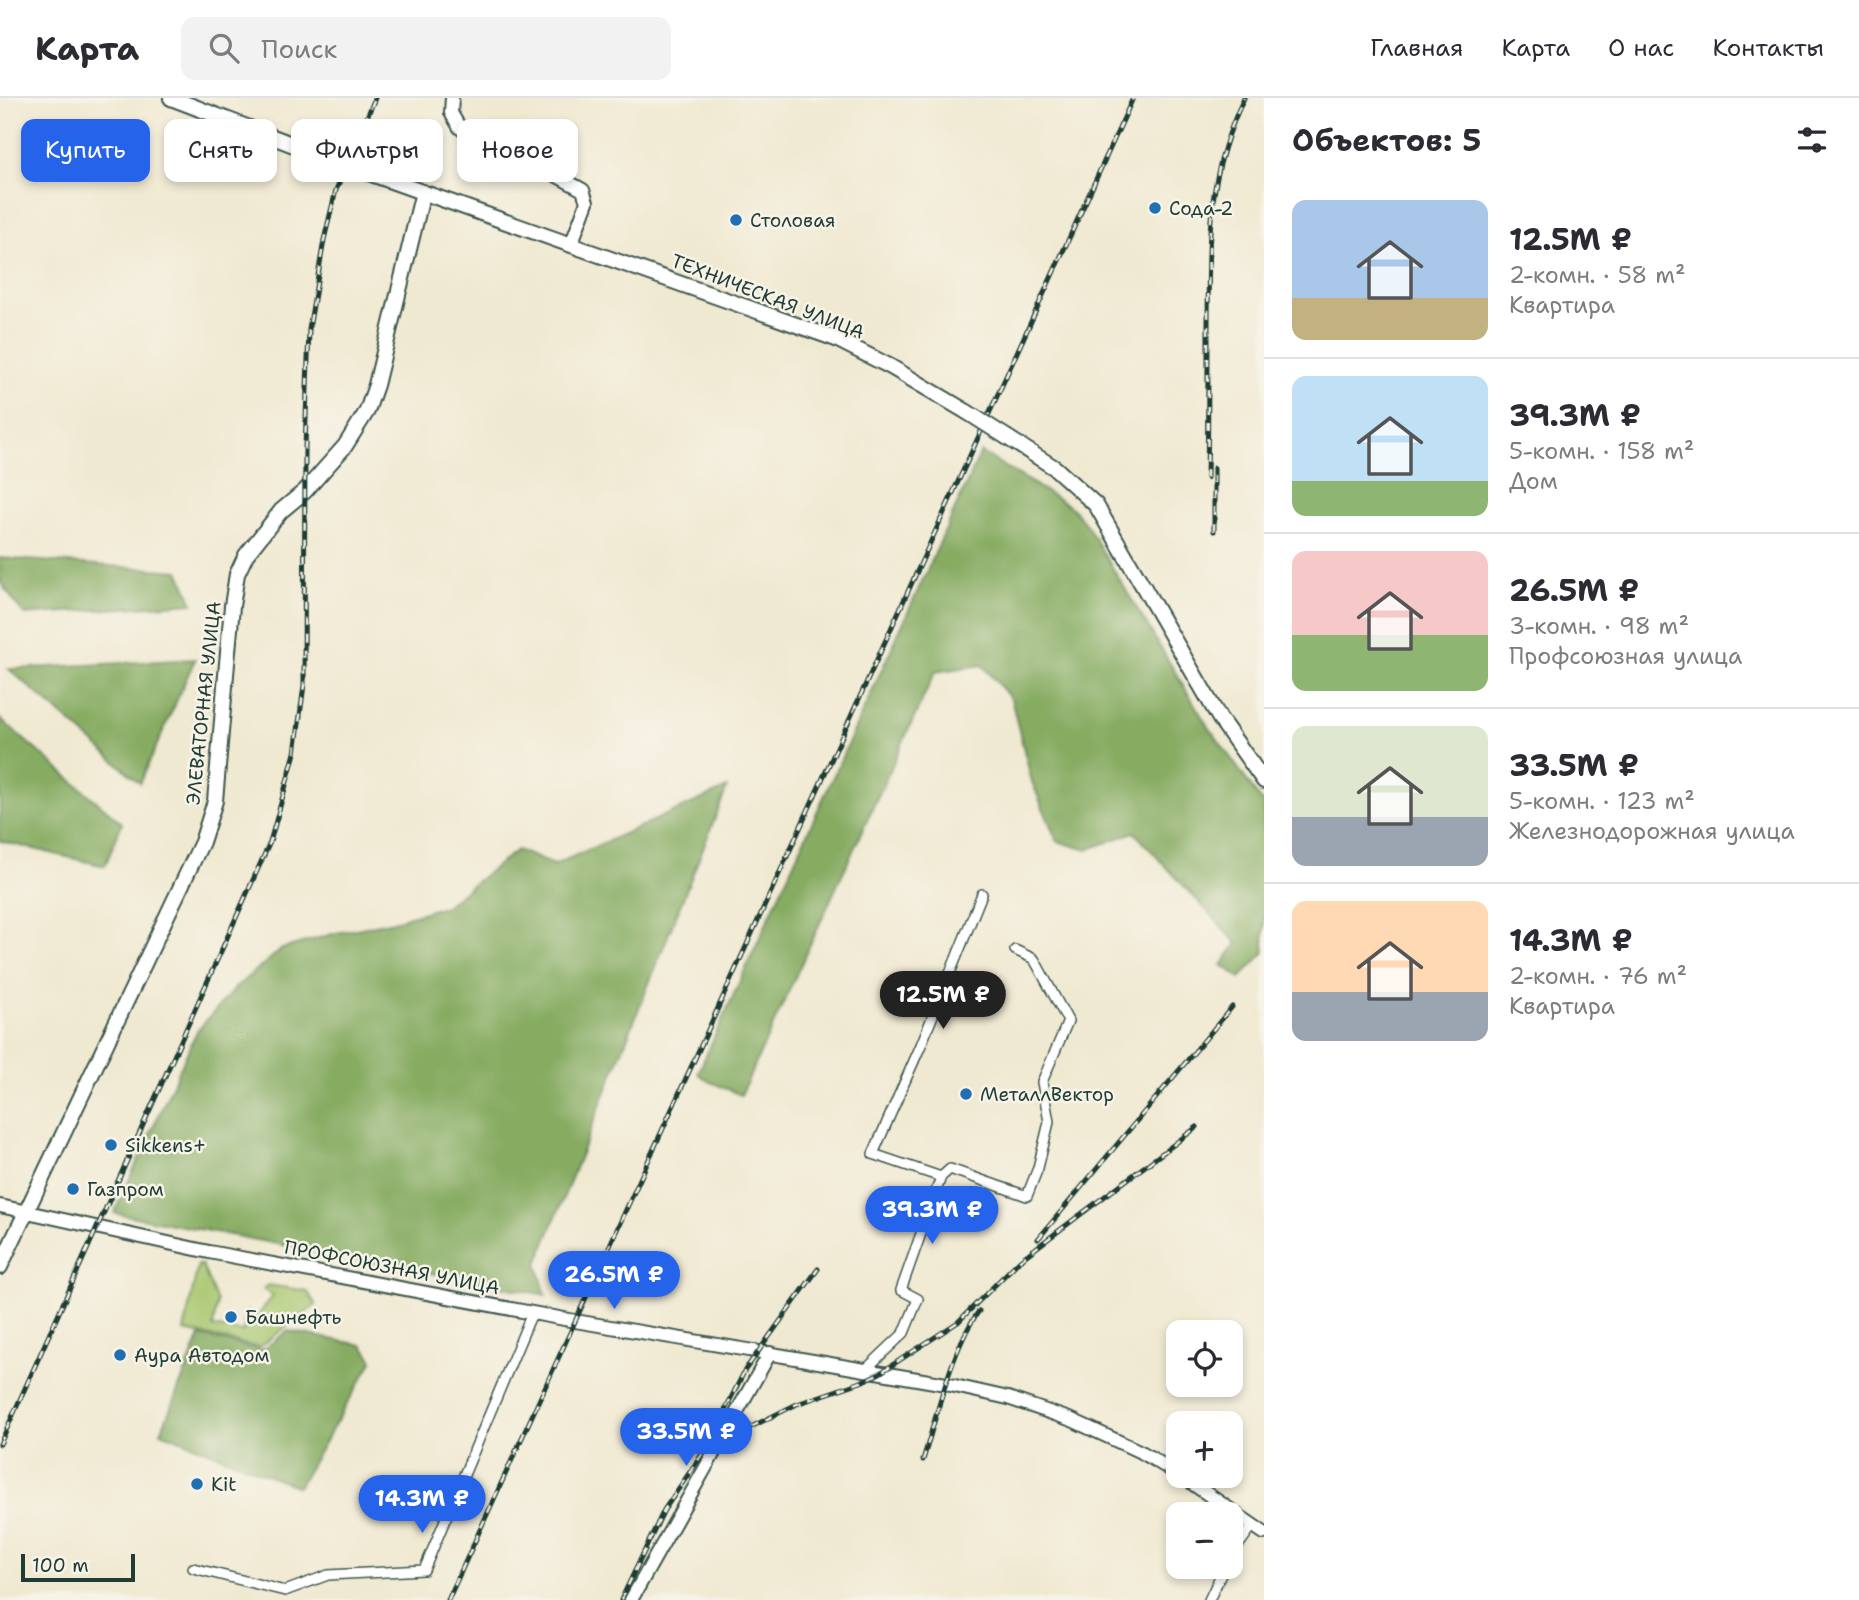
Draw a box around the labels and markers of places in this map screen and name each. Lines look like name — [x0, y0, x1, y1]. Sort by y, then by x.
place label: Сода-2 — [1169, 196, 1233, 221]
marker: Сода-2 — [1147, 200, 1163, 216]
place label: Столовая — [750, 208, 835, 233]
marker: Столовая — [728, 212, 744, 228]
pin: 12.5M ₽ — [878, 972, 1008, 1031]
place label: МеталлВектор — [980, 1082, 1114, 1107]
marker: МеталлВектор — [958, 1086, 974, 1102]
place label: Sikkens+ — [125, 1133, 206, 1158]
marker: Sikkens+ — [103, 1137, 119, 1153]
place label: Газпром — [87, 1177, 164, 1202]
marker: Газпром — [65, 1181, 81, 1197]
pin: 39.3M ₽ — [867, 1186, 997, 1246]
pin: 26.5M ₽ — [549, 1252, 679, 1311]
place label: Башнефть — [245, 1305, 341, 1330]
marker: Башнефть — [223, 1309, 239, 1325]
place label: Аура Автодом — [134, 1343, 270, 1368]
marker: Аура Автодом — [112, 1347, 128, 1363]
pin: 33.5M ₽ — [621, 1408, 751, 1468]
place label: Kit — [211, 1472, 237, 1497]
marker: Kit — [189, 1476, 205, 1492]
pin: 14.3M ₽ — [357, 1476, 487, 1535]

